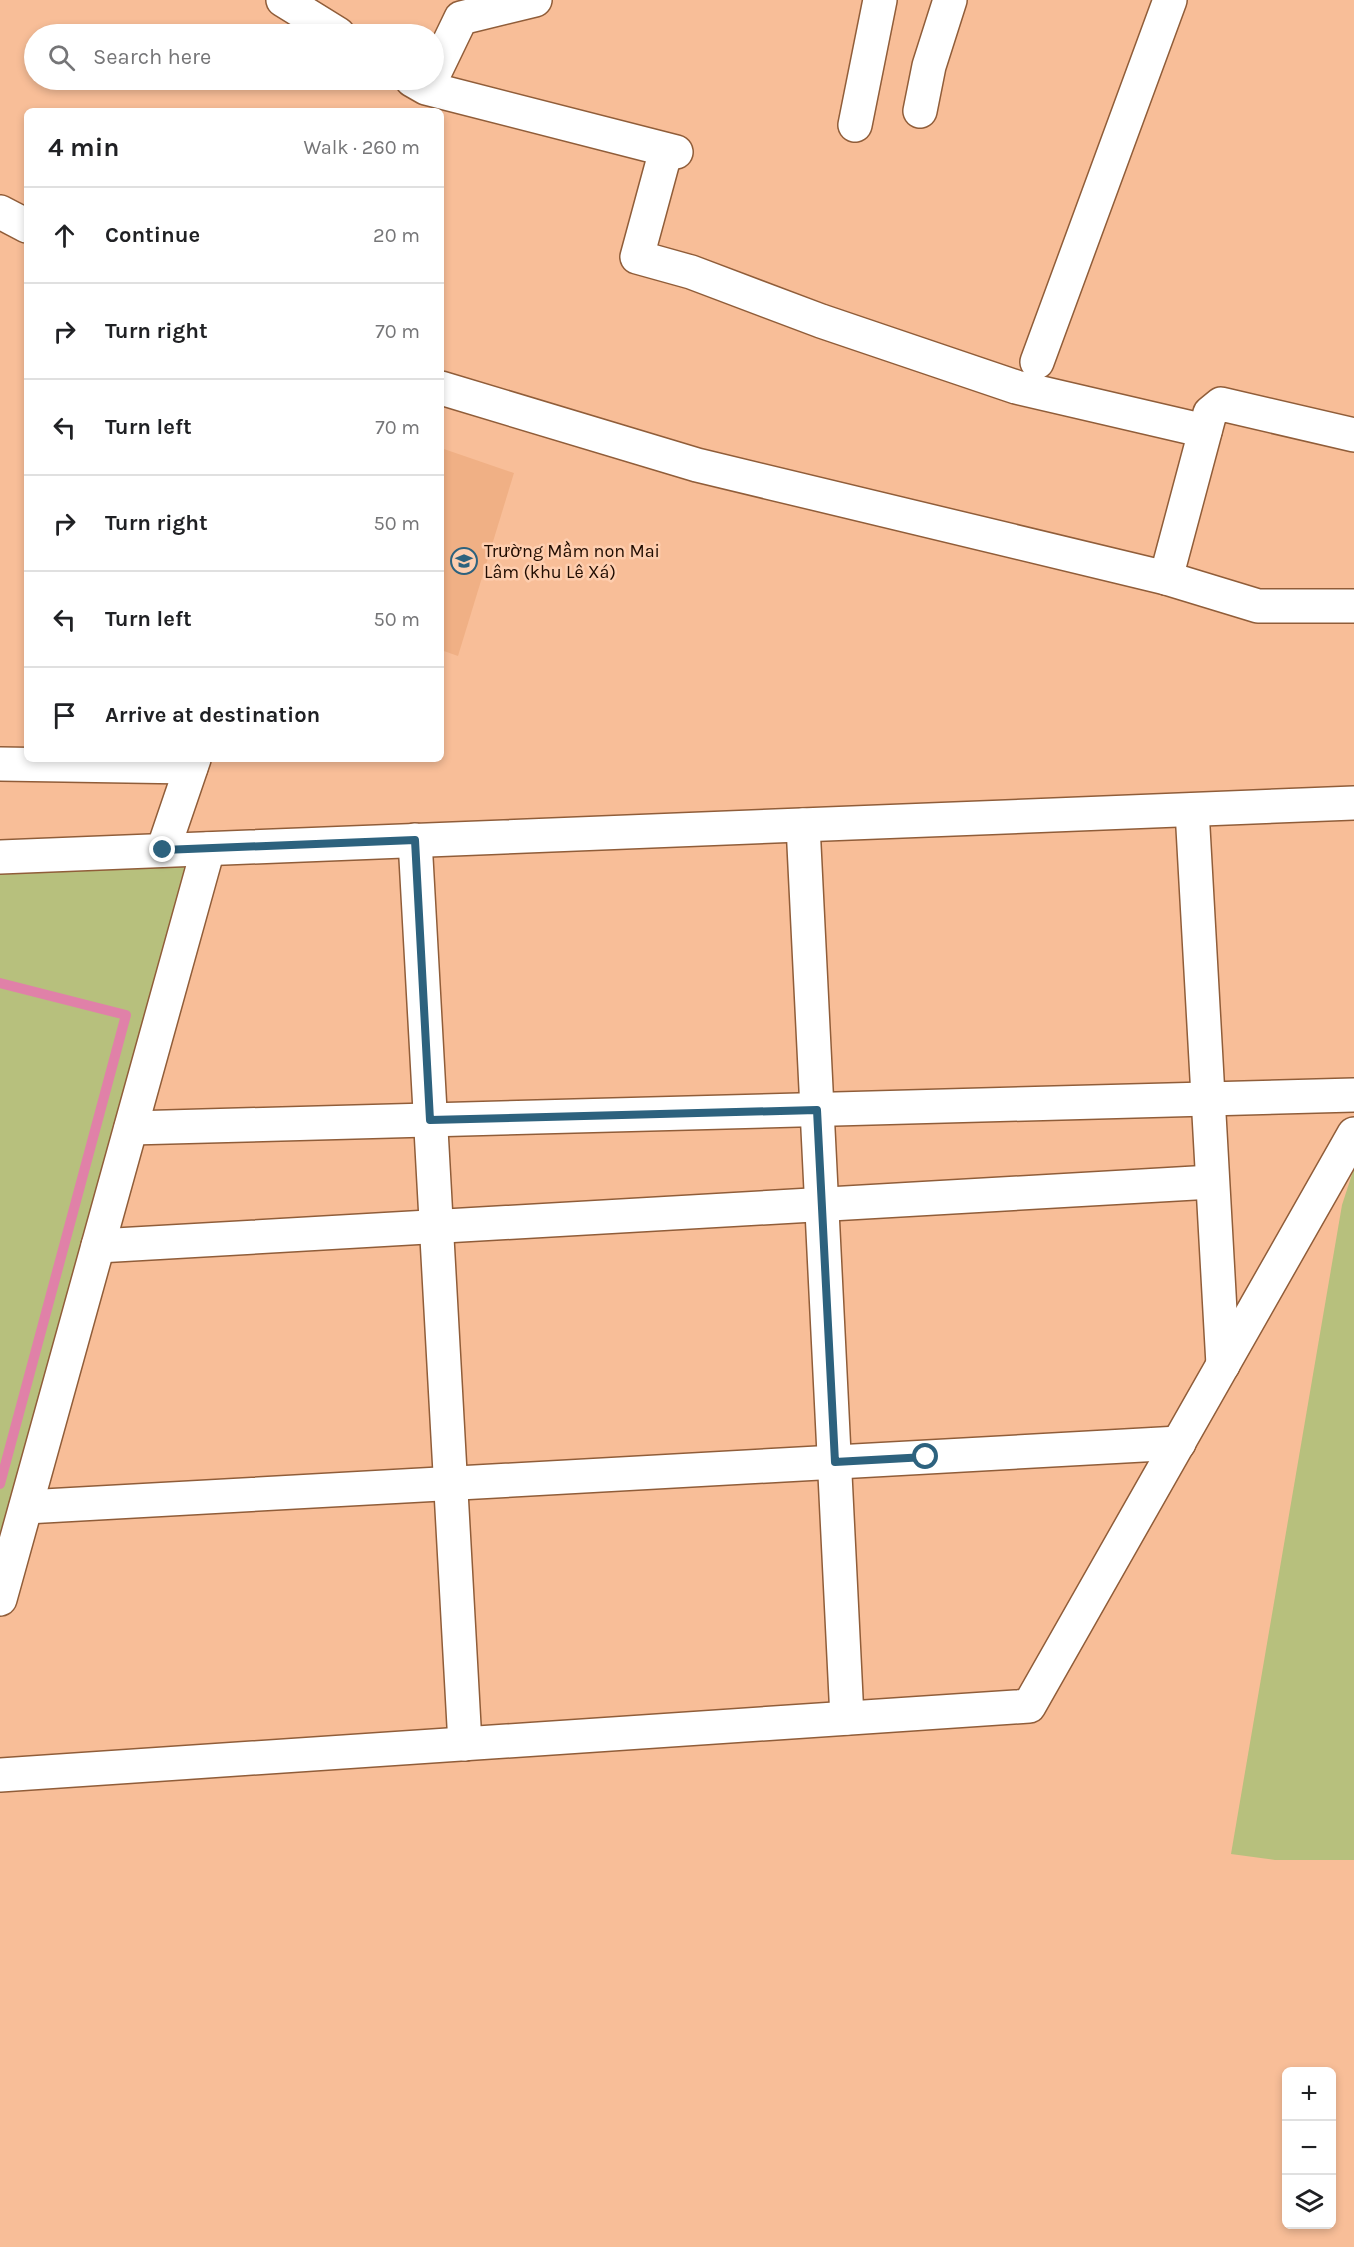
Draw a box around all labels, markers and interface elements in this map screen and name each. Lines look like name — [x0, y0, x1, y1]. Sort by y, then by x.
search box — [24, 24, 444, 90]
icon: search — [45, 41, 78, 74]
text: Search here — [93, 44, 211, 70]
text: 4 min — [48, 132, 119, 163]
text: Walk · 260 m — [303, 136, 420, 159]
icon: ahead — [48, 219, 81, 252]
text: Continue — [105, 222, 200, 248]
text: 20 m — [373, 224, 420, 247]
icon: right — [48, 315, 81, 348]
text: Turn right — [105, 318, 208, 344]
text: 70 m — [375, 320, 420, 343]
icon: left — [48, 411, 81, 444]
text: Turn left — [105, 414, 192, 440]
text: 70 m — [375, 416, 420, 439]
icon: right — [48, 507, 81, 540]
text: Turn right — [105, 510, 208, 536]
text: 50 m — [373, 512, 420, 535]
place label: Trường Mầm non Mai Lâm (khu Lê Xá) — [484, 540, 660, 583]
school or university icon: Trường Mầm non Mai Lâm (khu Lê Xá) — [449, 546, 479, 576]
icon: left — [48, 603, 81, 636]
text: Turn left — [105, 606, 192, 632]
text: 50 m — [373, 608, 420, 631]
icon: arrive — [48, 699, 81, 732]
text: Arrive at destination — [105, 702, 320, 728]
route end — [149, 836, 175, 862]
route start — [912, 1443, 938, 1469]
map controls — [1282, 2067, 1336, 2229]
button: + — [1282, 2067, 1336, 2121]
button: − — [1282, 2121, 1336, 2175]
button: layers — [1282, 2175, 1336, 2229]

